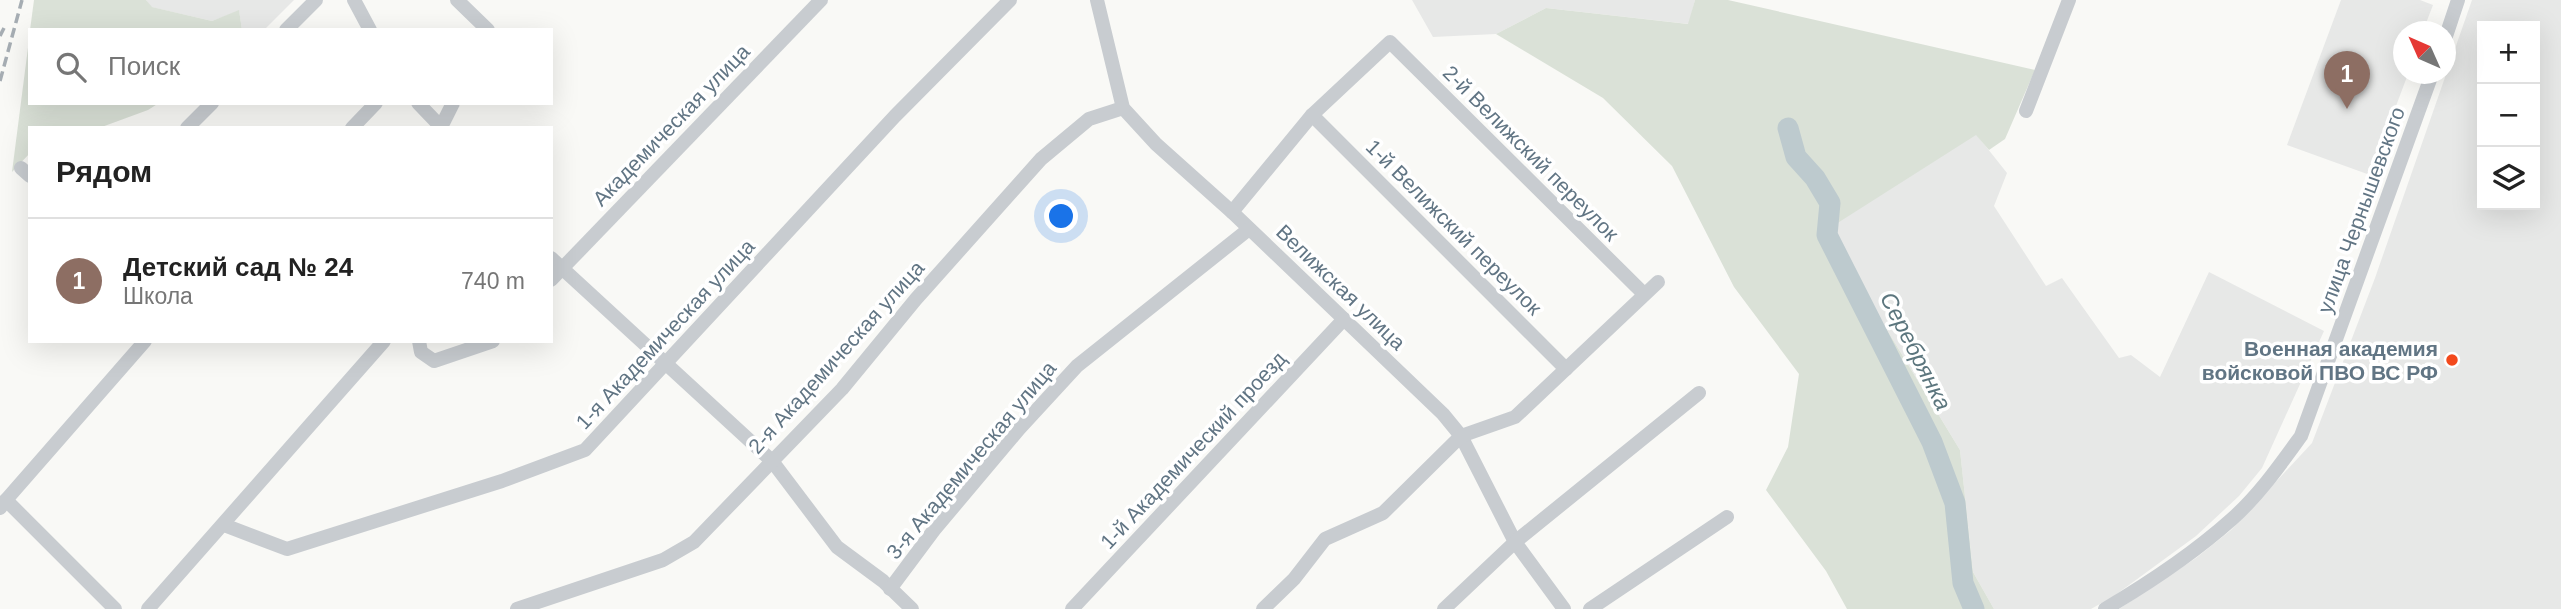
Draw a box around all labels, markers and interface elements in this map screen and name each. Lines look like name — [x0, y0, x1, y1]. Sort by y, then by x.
north arrow — [2393, 21, 2456, 84]
map controls — [2477, 21, 2540, 210]
button: + — [2477, 21, 2540, 84]
search box — [28, 28, 553, 105]
street label: Академическая улица — [588, 40, 754, 210]
icon: search — [52, 48, 90, 86]
text: Поиск — [108, 51, 180, 81]
pin: 1 — [2324, 51, 2370, 109]
street label: 2-й Велижский переулок — [1439, 61, 1624, 246]
button: − — [2477, 84, 2540, 147]
street label: улица Чернышевского — [2313, 104, 2409, 316]
street label: 1-й Велижский переулок — [1362, 135, 1547, 320]
button: layers — [2477, 147, 2540, 210]
text: Рядом — [56, 155, 152, 188]
your location — [1044, 199, 1078, 233]
street label: Велижская улица — [1272, 220, 1410, 354]
street label: 1-я Академическая улица — [571, 234, 759, 434]
text: Детский сад № 24 — [123, 252, 353, 282]
street label: 2-я Академическая улица — [744, 256, 929, 458]
text: 1 — [73, 268, 85, 294]
text: 740 m — [461, 268, 525, 294]
text: Школа — [123, 283, 193, 309]
water label: Серебрянка — [1875, 288, 1957, 414]
place label: Военная академия войсковой ПВО ВС РФ — [2202, 337, 2438, 384]
street label: 1-й Академический проезд — [1096, 347, 1290, 553]
marker: Военная академия войсковой ПВО ВС РФ — [2444, 352, 2460, 368]
street label: 3-я Академическая улица — [882, 356, 1061, 563]

